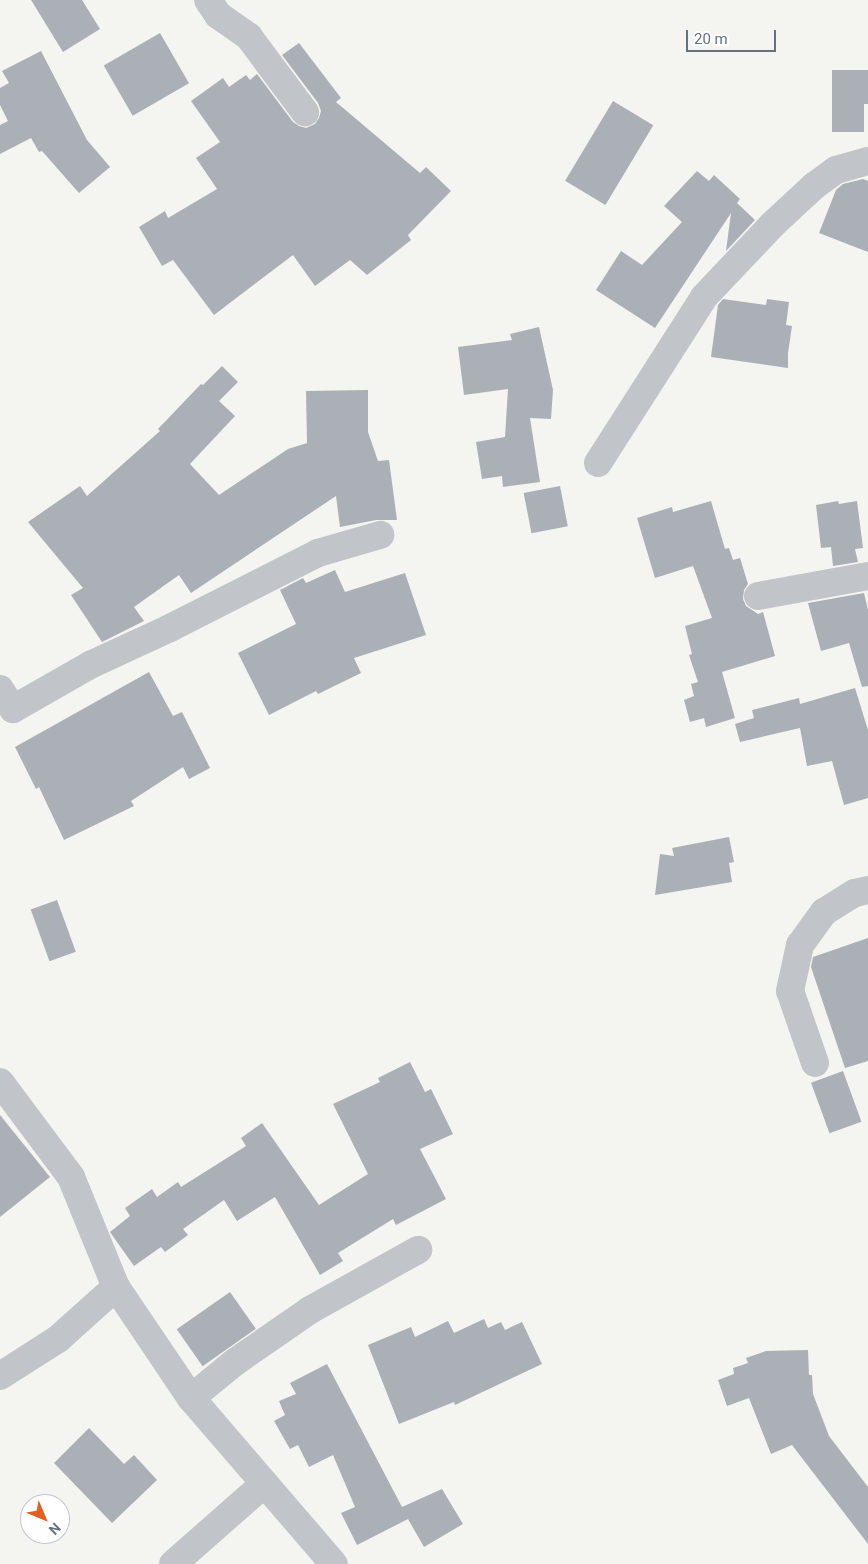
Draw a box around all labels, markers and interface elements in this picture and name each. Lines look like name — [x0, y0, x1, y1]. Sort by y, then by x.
scale bar — [688, 20, 778, 52]
text: 20 m — [694, 30, 728, 48]
north arrow — [20, 1494, 70, 1544]
text: N — [46, 1520, 64, 1538]

